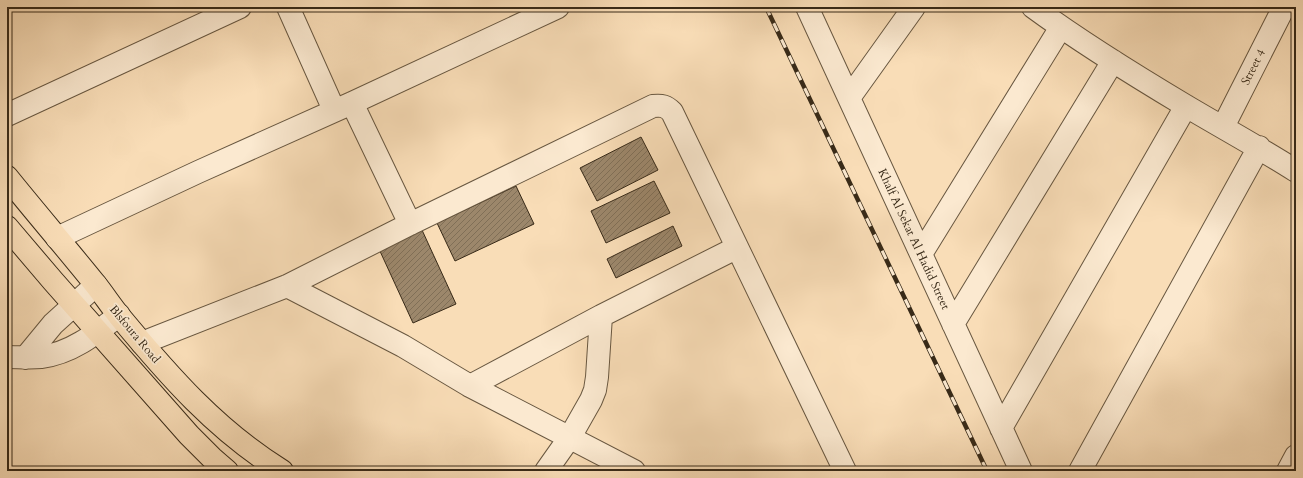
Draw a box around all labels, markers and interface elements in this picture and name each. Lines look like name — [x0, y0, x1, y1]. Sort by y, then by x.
street label: Street 4 — [1237, 46, 1269, 88]
street label: Khalf Al Sekat Al Hadid Street — [874, 166, 954, 312]
street label: Blsfoura Road — [106, 302, 164, 367]

